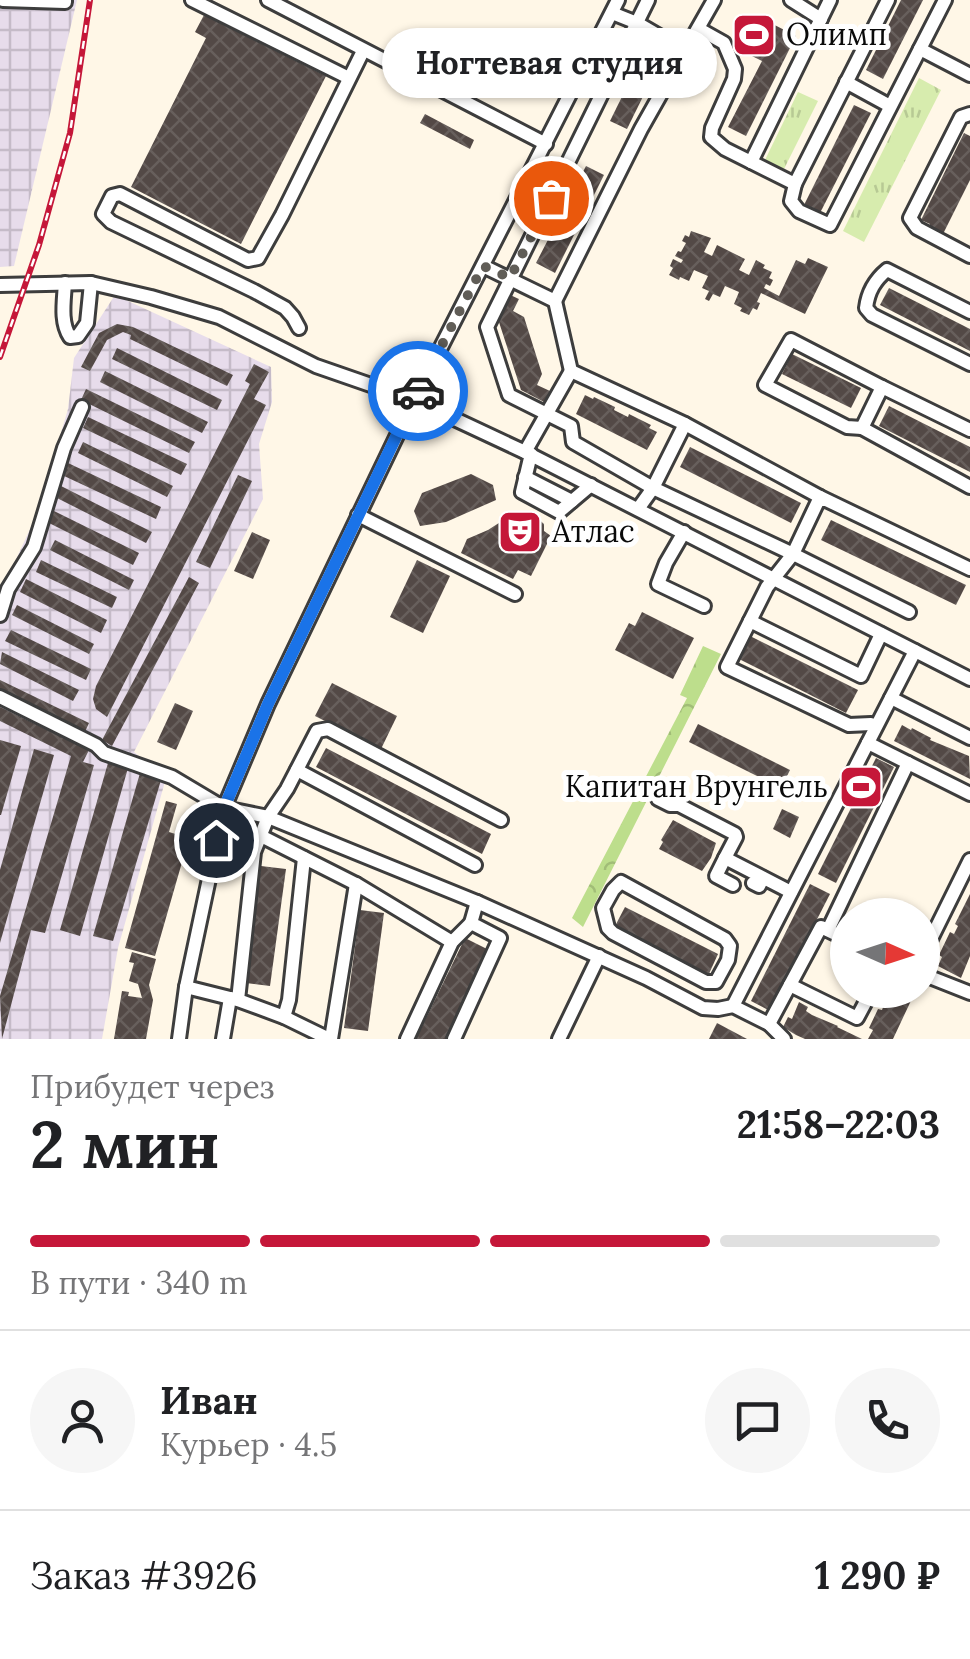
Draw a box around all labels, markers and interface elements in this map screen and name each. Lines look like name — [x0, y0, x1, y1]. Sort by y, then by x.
sports icon: Олимп — [731, 12, 777, 58]
place label: Олимп — [786, 15, 887, 53]
callout: Ногтевая студия — [384, 28, 718, 98]
text: Ногтевая студия — [416, 42, 683, 83]
pin — [509, 156, 594, 241]
icon: bag — [524, 171, 579, 226]
courier — [368, 341, 468, 441]
icon: car — [391, 364, 446, 419]
theatre icon: Атлас — [497, 509, 543, 555]
place label: Атлас — [551, 512, 635, 550]
sports icon: Капитан Врунгель — [838, 764, 884, 810]
place label: Капитан Врунгель — [565, 767, 828, 806]
pin — [174, 798, 259, 883]
icon: home — [189, 813, 244, 868]
north arrow — [830, 898, 940, 1008]
map controls — [830, 898, 940, 1008]
text: Прибудет через — [30, 1066, 274, 1107]
text: 21:58–22:03 — [737, 1100, 940, 1148]
text: 2 мин — [30, 1103, 220, 1186]
text: В пути · 340 m — [30, 1262, 248, 1303]
button: person — [30, 1368, 135, 1473]
button: chat — [705, 1368, 810, 1473]
button: phone — [835, 1368, 940, 1473]
text: Иван — [160, 1376, 258, 1424]
text: Курьер · 4.5 — [160, 1424, 337, 1465]
text: Заказ #3926 — [30, 1551, 257, 1599]
text: 1 290 ₽ — [815, 1551, 940, 1599]

